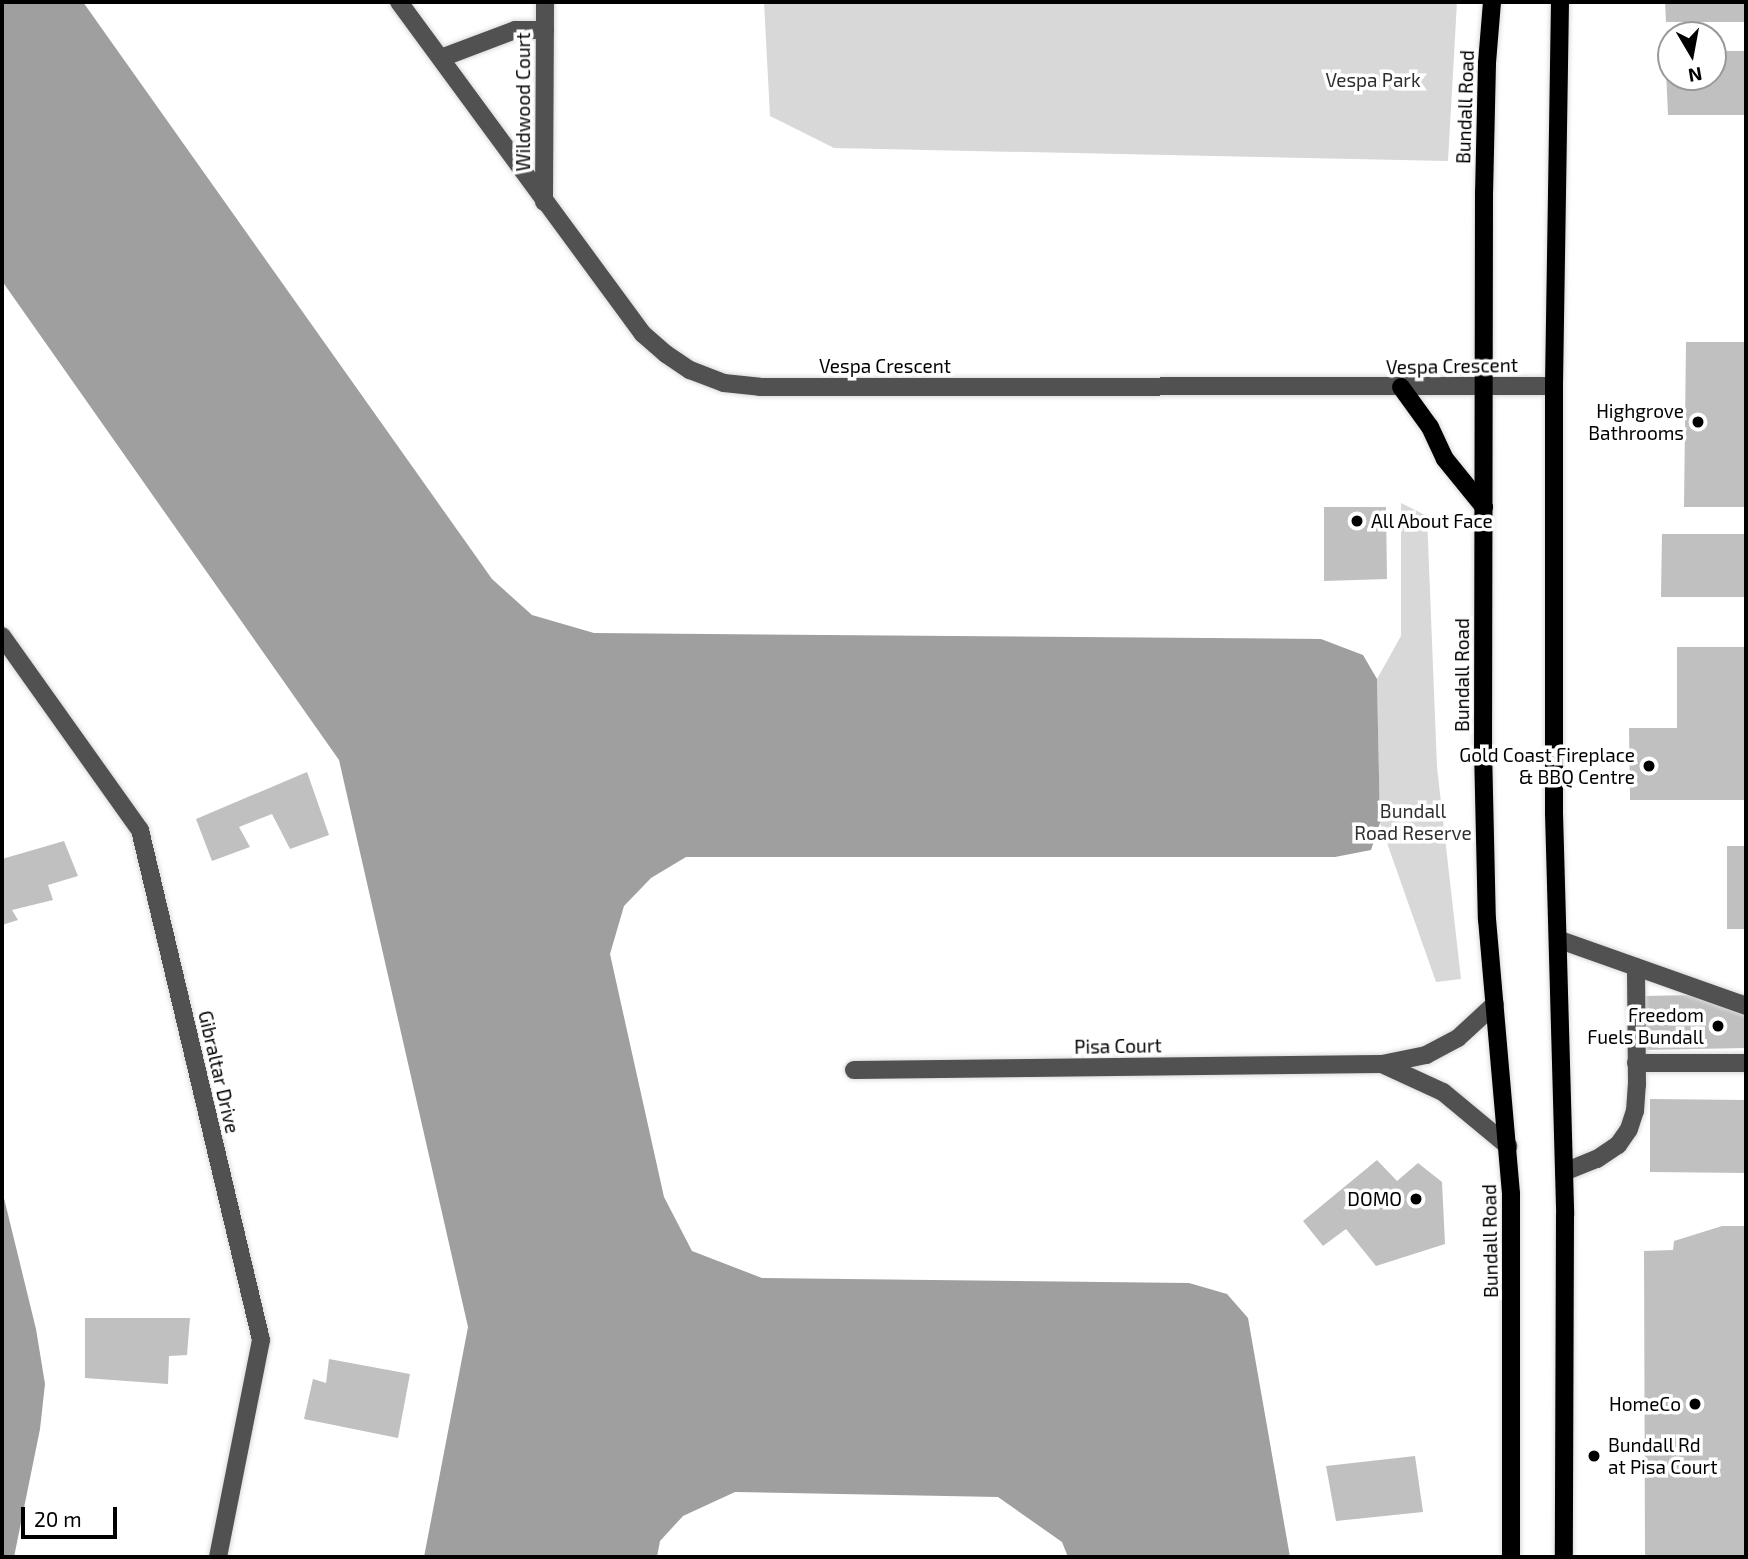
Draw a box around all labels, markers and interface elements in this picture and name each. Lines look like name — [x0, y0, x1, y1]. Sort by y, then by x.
north arrow — [1657, 21, 1727, 91]
street label: Wildwood Court — [512, 33, 534, 171]
street label: Bundall Road — [1452, 50, 1478, 164]
text: N — [1687, 63, 1704, 88]
park label: Vespa Park — [1325, 69, 1421, 91]
street label: Vespa Crescent — [1386, 353, 1518, 379]
street label: Vespa Crescent — [819, 355, 951, 377]
place label: Highgrove Bathrooms — [1588, 400, 1684, 444]
marker: Highgrove Bathrooms — [1690, 414, 1706, 430]
place label: All About Face — [1371, 510, 1494, 532]
marker: All About Face — [1349, 513, 1365, 529]
street label: Bundall Road — [1451, 618, 1473, 732]
place label: Gold Coast Fireplace & BBQ Centre — [1459, 744, 1635, 788]
marker: Gold Coast Fireplace & BBQ Centre — [1641, 758, 1657, 774]
park label: Bundall Road Reserve — [1354, 800, 1472, 844]
place label: Freedom Fuels Bundall — [1587, 1004, 1704, 1048]
street label: Gibraltar Drive — [194, 1008, 244, 1136]
marker: Freedom Fuels Bundall — [1710, 1018, 1726, 1034]
street label: Pisa Court — [1074, 1034, 1162, 1058]
street label: Bundall Road — [1478, 1184, 1502, 1298]
place label: DOMO — [1347, 1188, 1402, 1210]
marker: DOMO — [1408, 1191, 1424, 1207]
place label: HomeCo — [1609, 1393, 1681, 1415]
marker: HomeCo — [1687, 1396, 1703, 1412]
place label: Bundall Rd at Pisa Court — [1608, 1434, 1717, 1478]
marker: Bundall Rd at Pisa Court — [1586, 1448, 1602, 1464]
scale bar — [24, 1492, 121, 1536]
text: 20 m — [34, 1506, 82, 1531]

